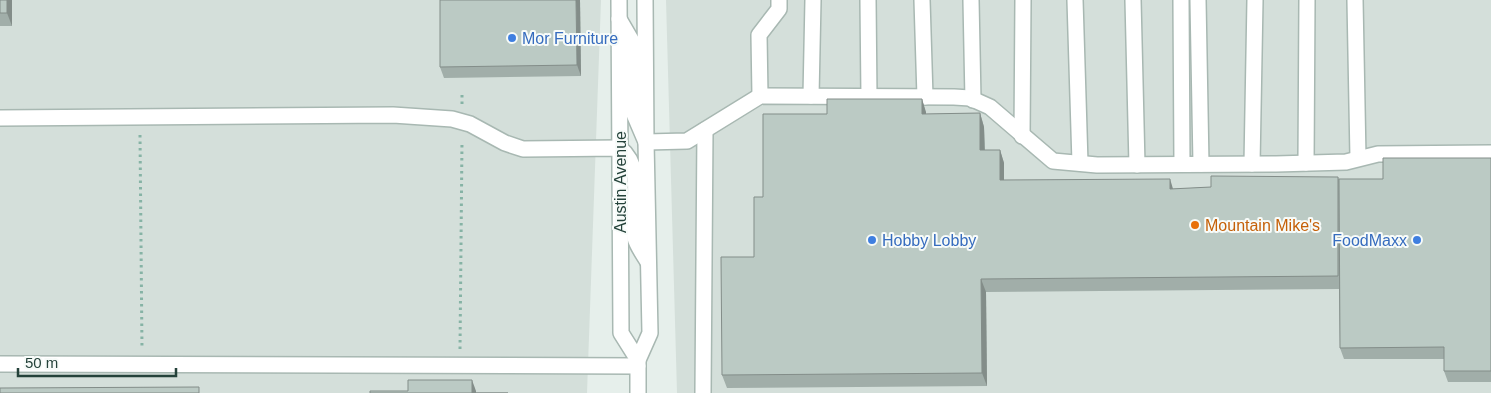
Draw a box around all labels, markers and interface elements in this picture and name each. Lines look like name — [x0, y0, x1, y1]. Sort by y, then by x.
place label: Mor Furniture — [522, 30, 618, 47]
marker: Mor Furniture — [506, 32, 518, 44]
street label: Austin Avenue — [612, 131, 629, 233]
place label: Mountain Mike's — [1205, 217, 1320, 234]
marker: Mountain Mike's — [1189, 219, 1201, 231]
place label: Hobby Lobby — [882, 232, 976, 249]
place label: FoodMaxx — [1332, 232, 1407, 249]
marker: Hobby Lobby — [866, 234, 878, 246]
marker: FoodMaxx — [1411, 234, 1423, 246]
scale bar — [18, 346, 175, 378]
text: 50 m — [25, 354, 58, 371]

